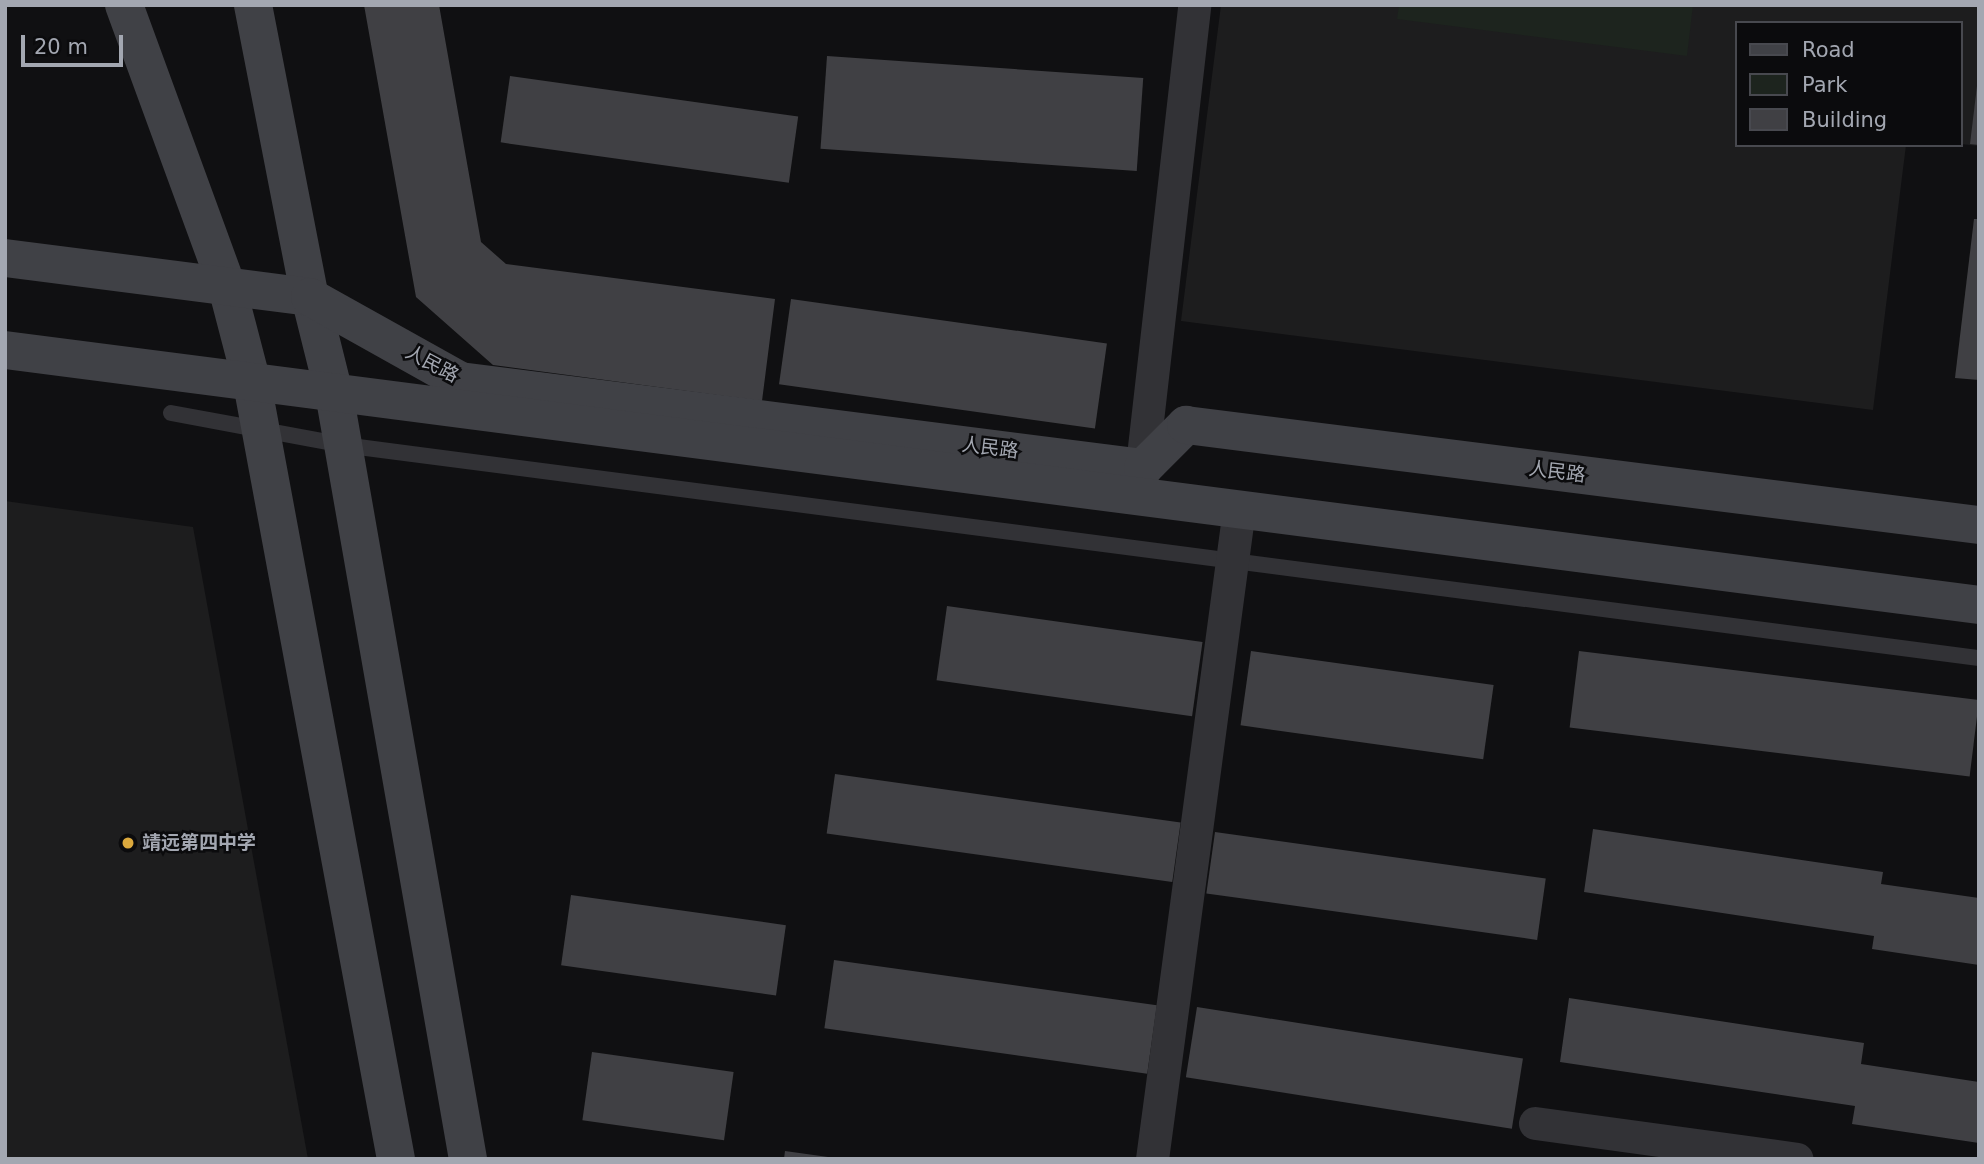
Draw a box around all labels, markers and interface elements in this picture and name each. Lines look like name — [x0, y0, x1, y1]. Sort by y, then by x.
scale bar — [24, 21, 126, 65]
legend — [1736, 21, 1963, 147]
text: 20 m — [34, 35, 88, 59]
text: Road — [1802, 38, 1855, 62]
text: Park — [1802, 73, 1847, 97]
text: Building — [1802, 108, 1887, 132]
street label: 人民路 — [401, 341, 463, 387]
street label: 人民路 — [960, 433, 1020, 463]
street label: 人民路 — [1527, 457, 1587, 487]
place label: 靖远第四中学 — [142, 832, 256, 854]
marker: 靖远第四中学 — [120, 835, 136, 851]

